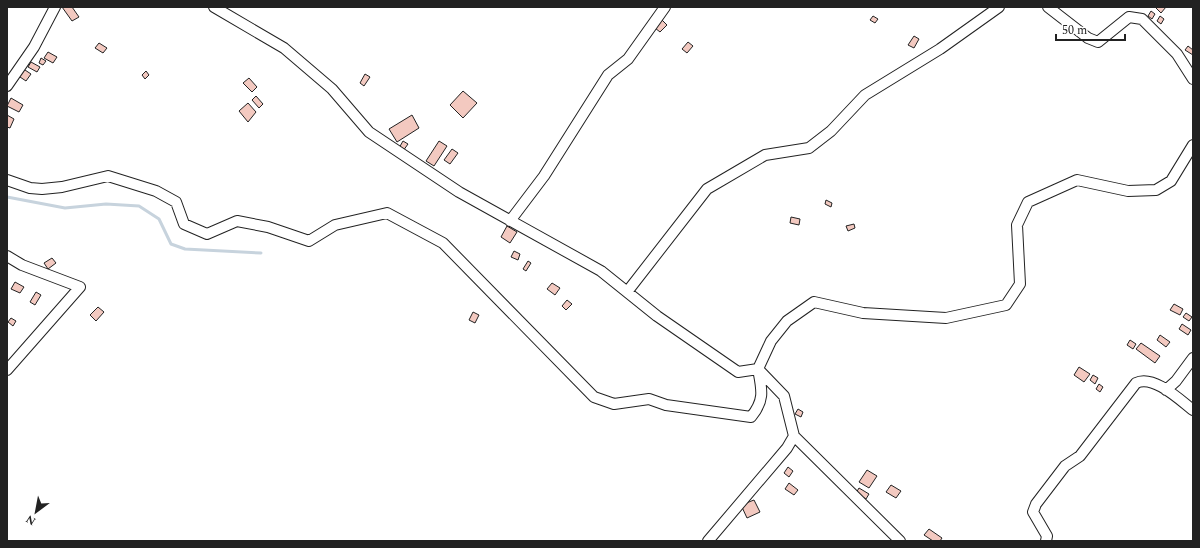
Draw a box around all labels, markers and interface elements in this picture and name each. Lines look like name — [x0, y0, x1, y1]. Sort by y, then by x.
scale bar — [1056, 16, 1125, 42]
text: 50 m — [1062, 21, 1087, 40]
north arrow — [16, 492, 56, 532]
text: N — [23, 510, 39, 530]

